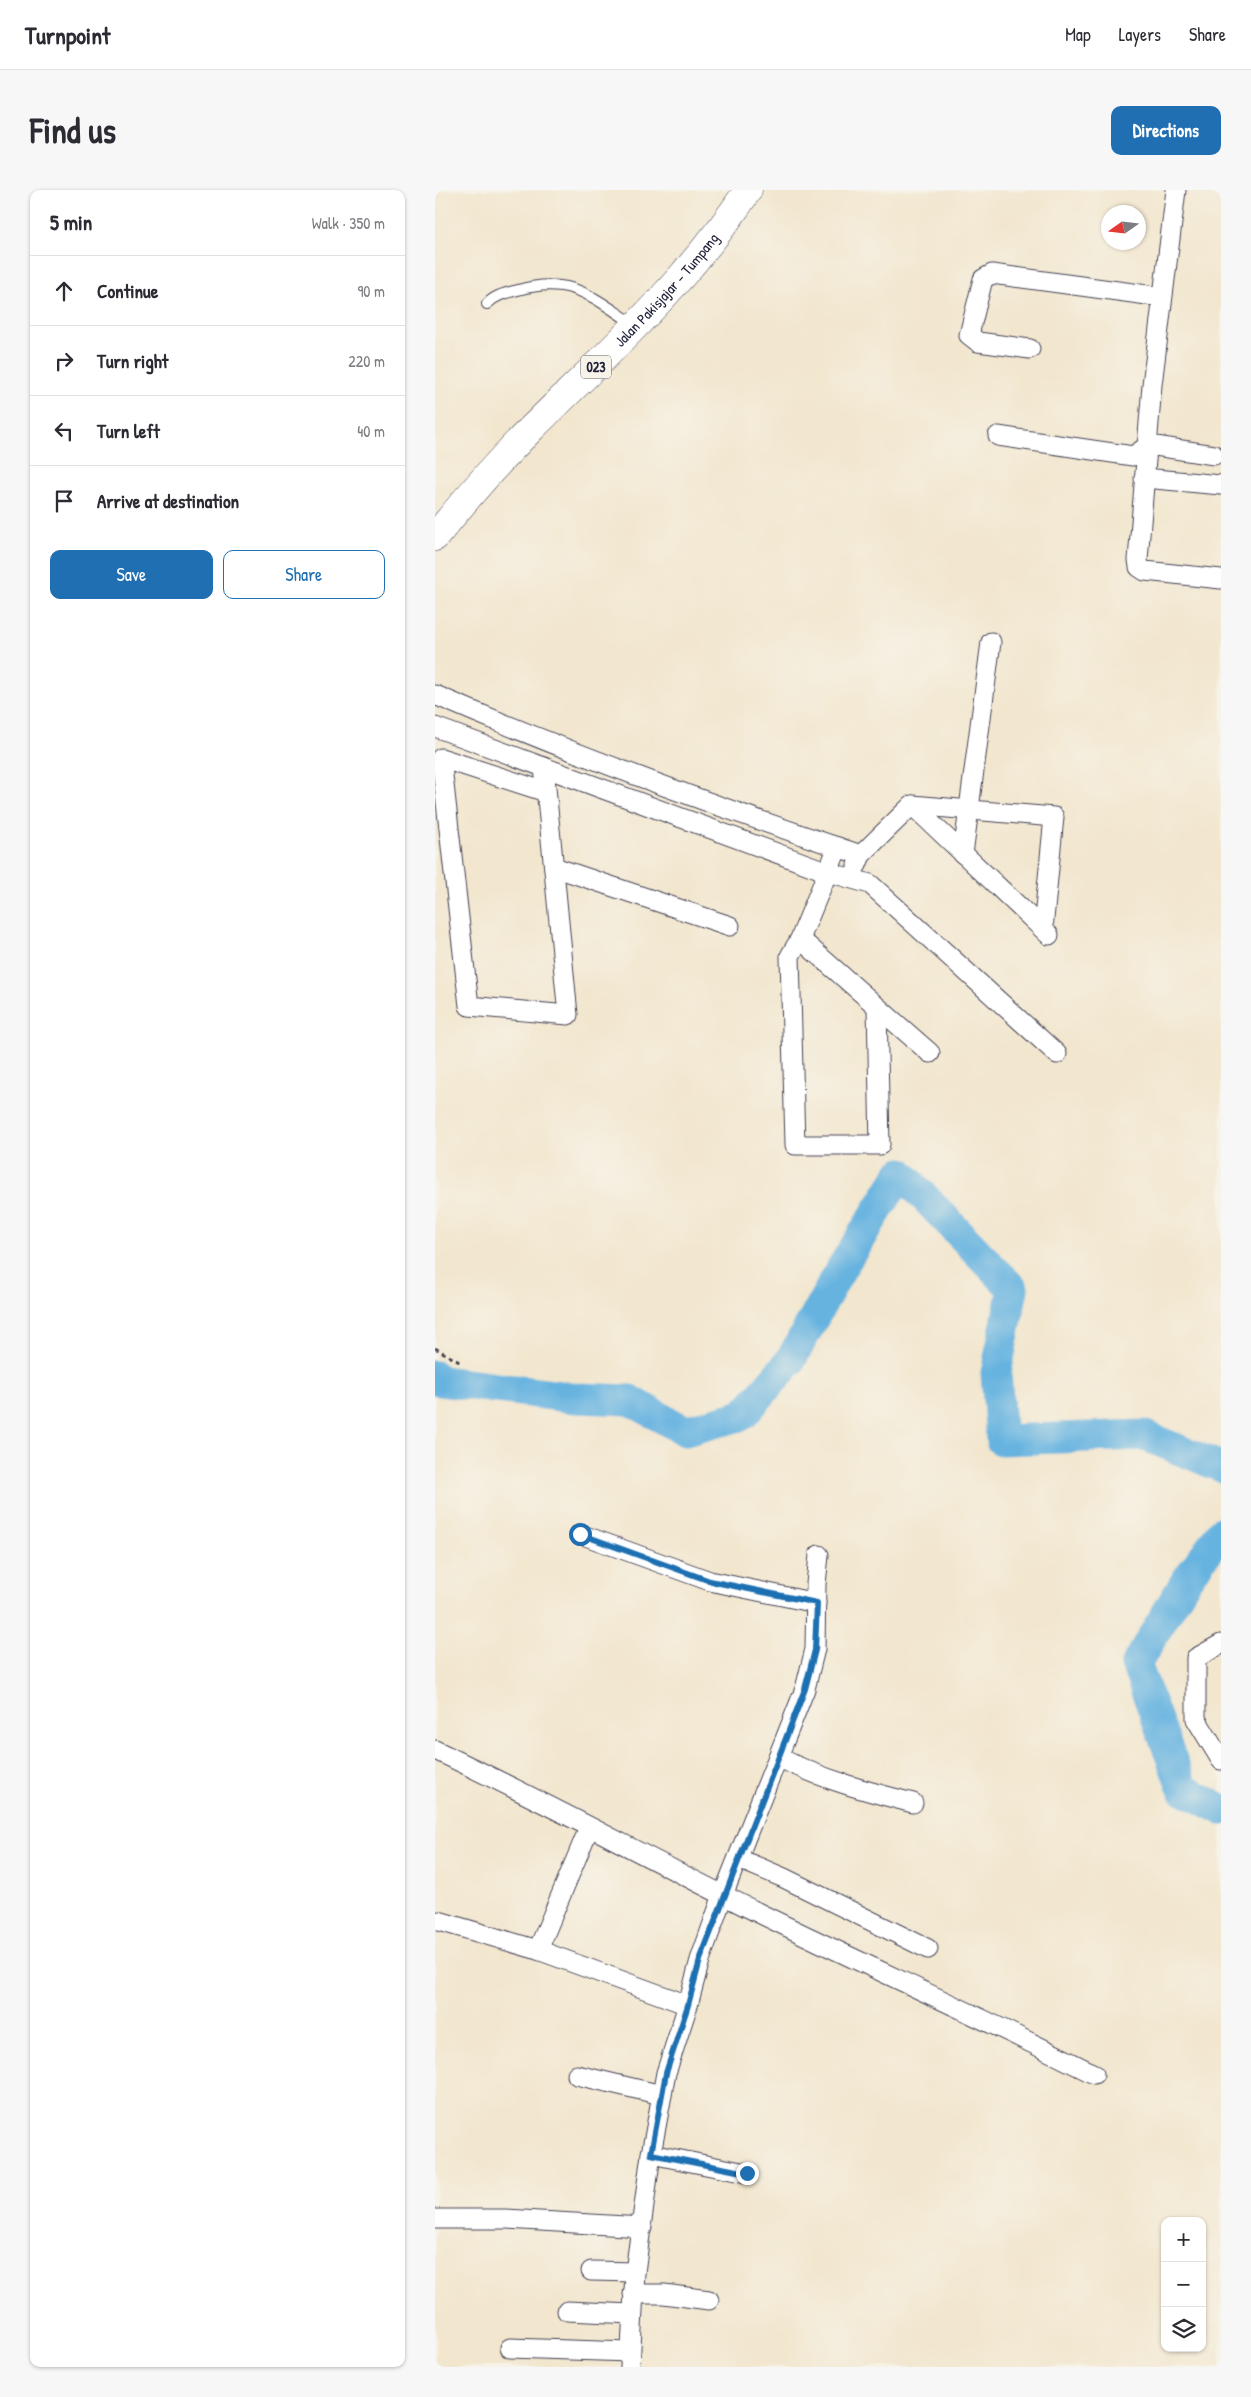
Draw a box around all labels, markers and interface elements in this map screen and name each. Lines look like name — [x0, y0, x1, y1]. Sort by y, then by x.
text: Turnpoint — [25, 19, 110, 51]
text: Map — [1065, 22, 1091, 47]
text: Layers — [1119, 22, 1161, 47]
text: Share — [1189, 22, 1226, 47]
button: Directions — [1111, 106, 1221, 155]
text: Find us — [30, 107, 116, 154]
north arrow — [1101, 205, 1146, 250]
text: 5 min — [50, 208, 92, 237]
text: Walk · 350 m — [312, 212, 385, 234]
street label: Jalan Pakisjajar - Tumpang — [610, 228, 724, 351]
icon: ahead — [50, 277, 78, 305]
text: Continue — [97, 278, 158, 304]
text: 90 m — [357, 280, 385, 302]
icon: right — [50, 347, 78, 375]
text: Turn right — [97, 348, 168, 374]
text: 220 m — [348, 350, 385, 372]
road number: 023 — [581, 356, 611, 378]
icon: left — [50, 417, 78, 445]
text: Turn left — [97, 418, 160, 444]
text: 40 m — [357, 420, 385, 442]
icon: arrive — [50, 487, 78, 515]
text: Arrive at destination — [97, 488, 239, 514]
button: Save — [50, 550, 213, 599]
button: Share — [223, 550, 385, 599]
route start — [569, 1523, 592, 1546]
route end — [736, 2162, 759, 2185]
map controls — [1161, 2217, 1206, 2352]
button: + — [1161, 2217, 1206, 2262]
button: − — [1161, 2262, 1206, 2307]
button: layers — [1161, 2307, 1206, 2352]

